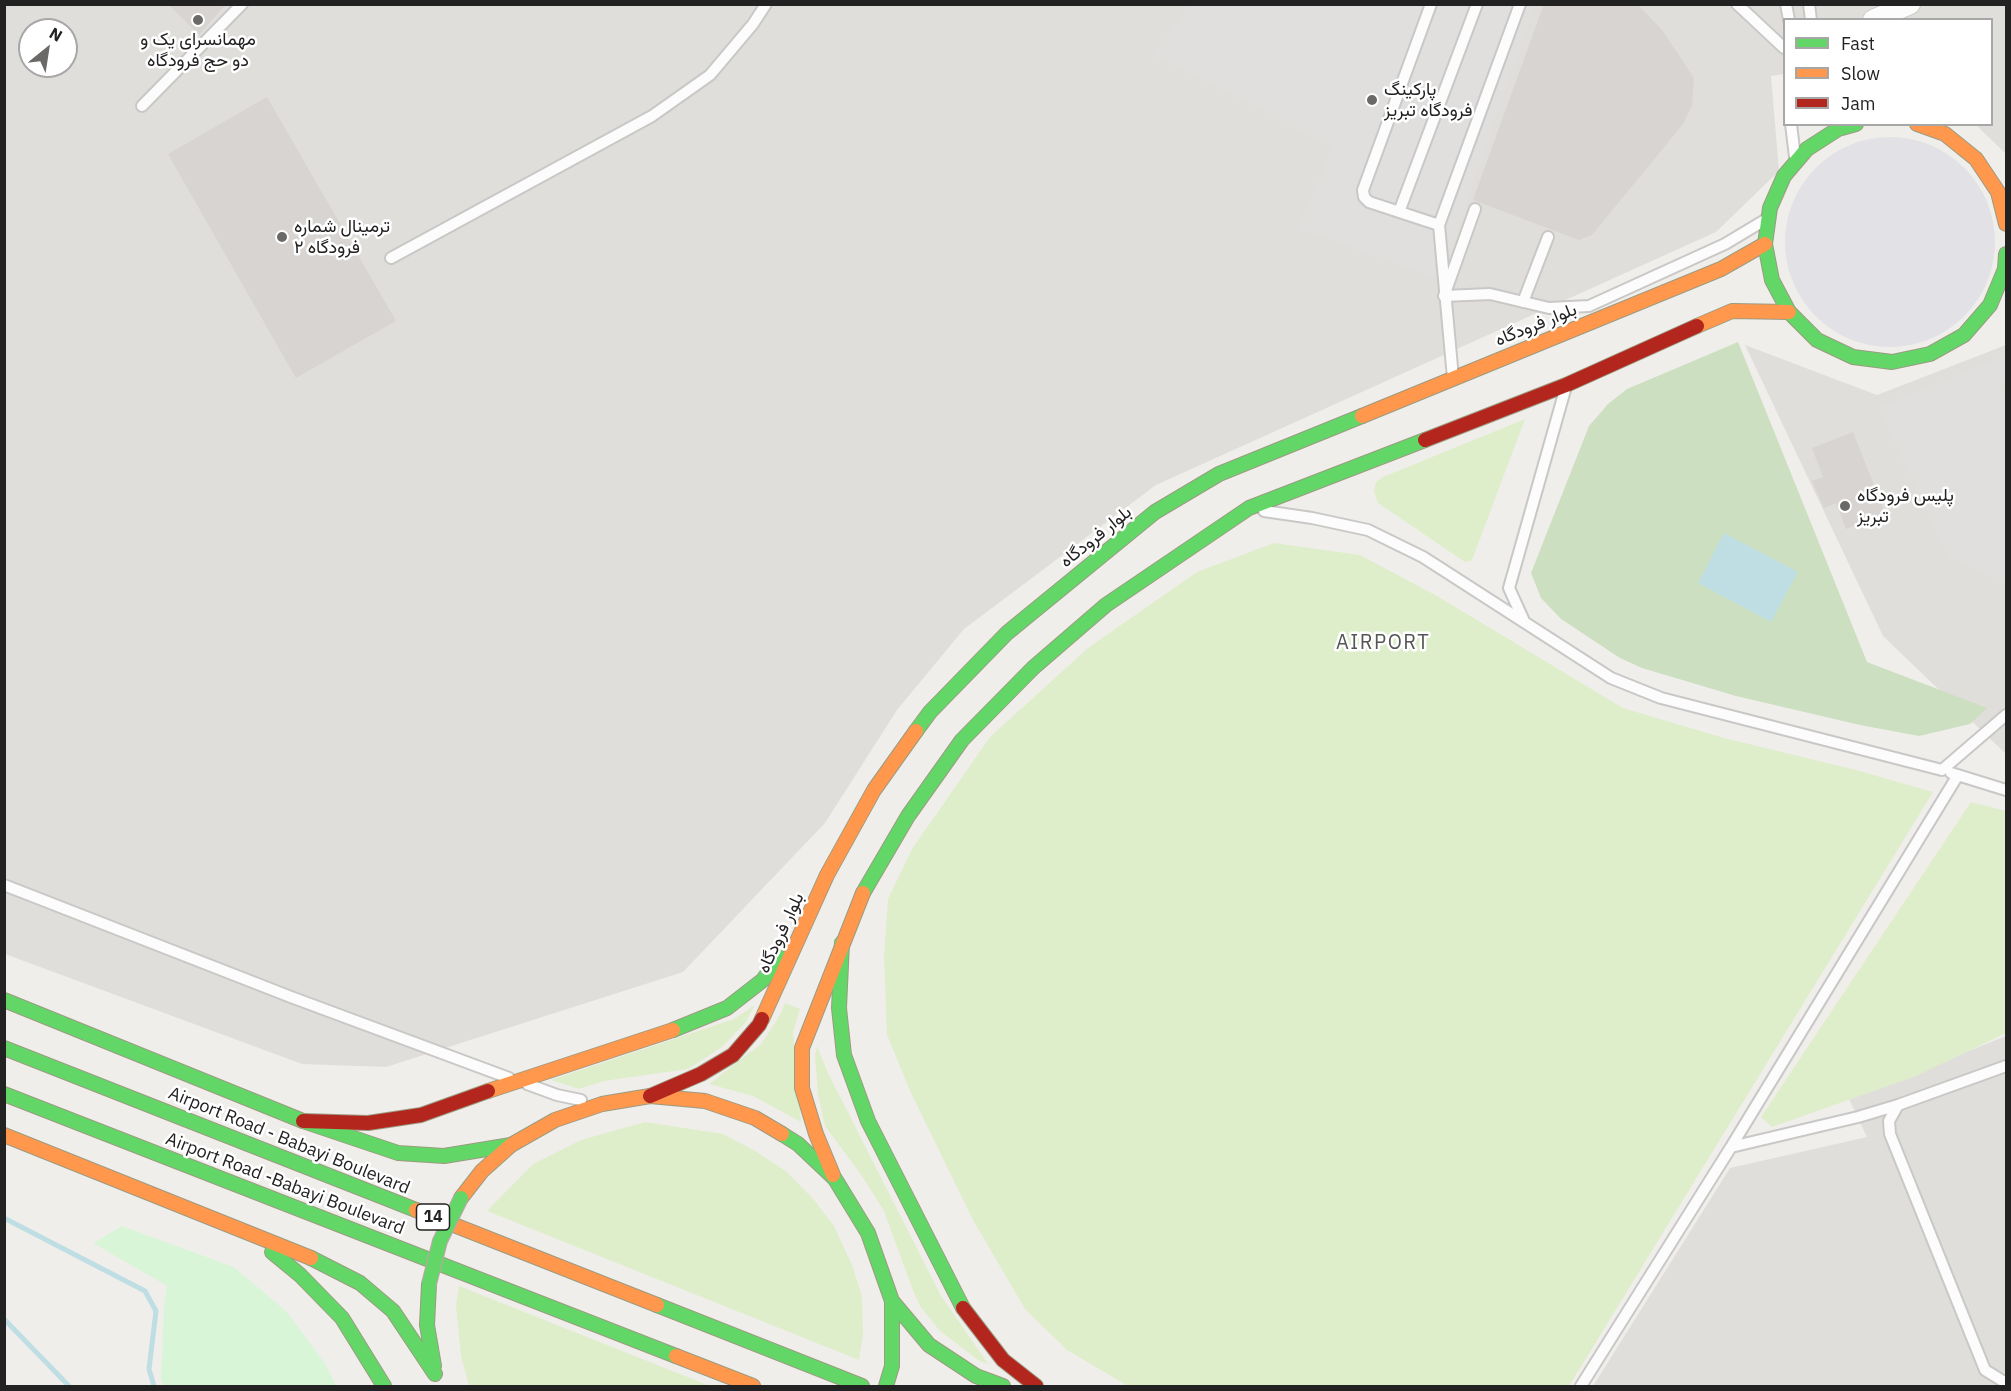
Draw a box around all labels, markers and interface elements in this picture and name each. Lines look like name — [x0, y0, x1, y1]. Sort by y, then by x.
marker: مهمانسرای یک و دو حج فرودگاه — [191, 13, 205, 27]
north arrow — [18, 18, 78, 78]
legend — [1783, 18, 1993, 126]
text: N — [46, 23, 66, 46]
place label: مهمانسرای یک و دو حج فرودگاه — [140, 29, 256, 72]
text: Fast — [1841, 32, 1875, 55]
text: Slow — [1841, 62, 1880, 85]
place label: پارکینگ فرودگاه تبریز — [1384, 79, 1473, 122]
text: Jam — [1841, 92, 1876, 115]
marker: پارکینگ فرودگاه تبریز — [1365, 93, 1379, 107]
place label: ترمينال شماره ۲ فرودگاه — [294, 216, 390, 258]
marker: ترمينال شماره ۲ فرودگاه — [275, 230, 289, 244]
street label: بلوار فرودگاه — [1492, 299, 1580, 351]
place label: پلیس فرودگاه تبریز — [1857, 485, 1954, 528]
marker: پلیس فرودگاه تبریز — [1838, 499, 1852, 513]
street label: بلوار فرودگاه — [1056, 502, 1136, 572]
district label: AIRPORT — [1336, 631, 1430, 655]
street label: بلوار فرودگاه — [753, 889, 809, 977]
street label: Airport Road - Babayi Boulevard — [165, 1083, 413, 1199]
street label: Airport Road -Babayi Boulevard — [162, 1128, 408, 1240]
road number: 14 — [416, 1204, 450, 1230]

